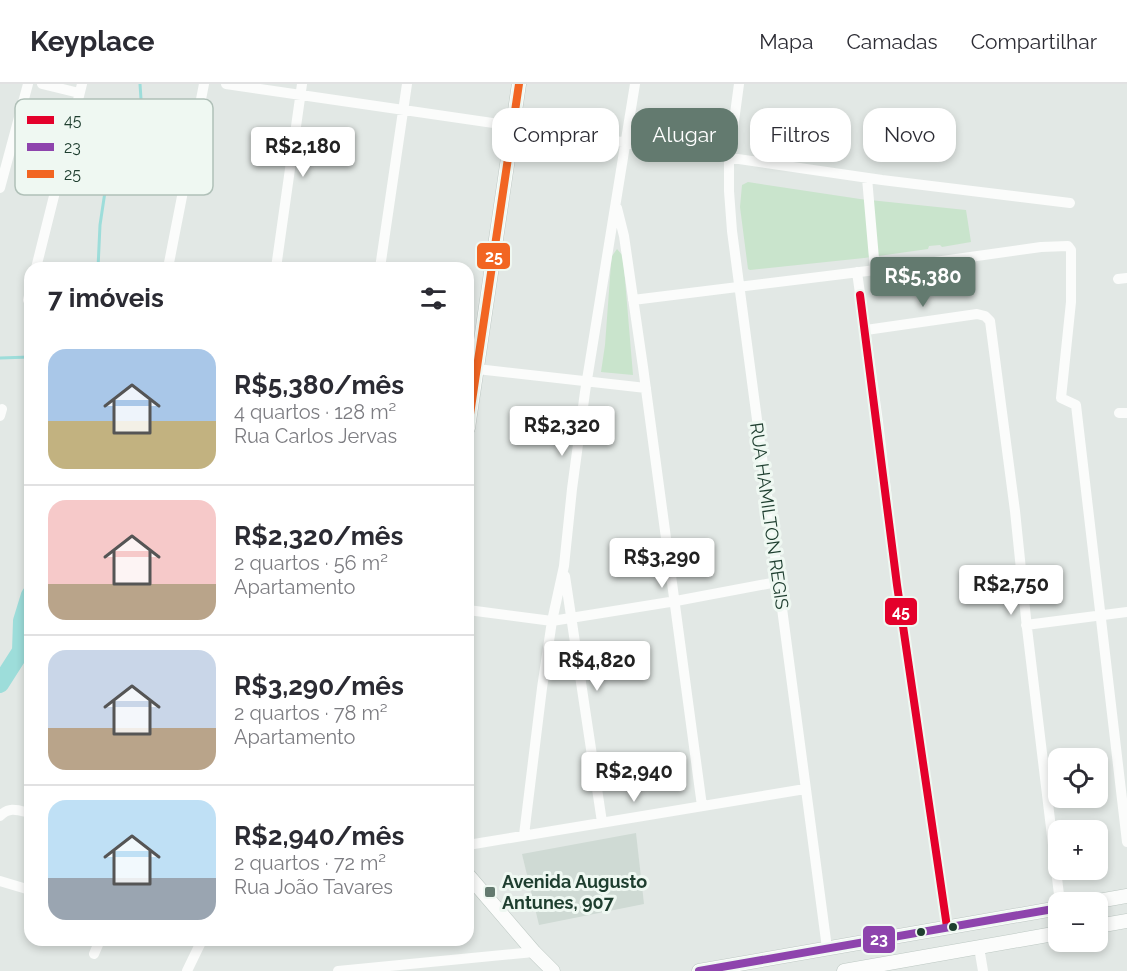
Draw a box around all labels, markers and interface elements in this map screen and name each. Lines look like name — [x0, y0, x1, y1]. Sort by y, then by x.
text: Keyplace — [30, 25, 155, 58]
text: Mapa — [759, 29, 813, 54]
text: Camadas — [846, 29, 938, 54]
text: Compartilhar — [971, 29, 1097, 54]
legend — [15, 99, 213, 195]
chip: Comprar — [492, 108, 619, 162]
chip: Alugar — [631, 108, 738, 162]
chip: Filtros — [750, 108, 851, 162]
chip: Novo — [863, 108, 956, 162]
text: 45 — [64, 111, 82, 130]
pin: R$2,180 — [248, 127, 358, 178]
text: R$2,180 — [265, 134, 341, 158]
text: 23 — [64, 138, 81, 157]
text: 25 — [64, 165, 81, 184]
line badge: 25 — [476, 242, 511, 270]
text: 25 — [485, 247, 503, 266]
pin: R$5,380 — [868, 257, 978, 308]
text: R$5,380 — [884, 264, 962, 288]
icon: filters — [417, 282, 450, 315]
text: 7 imóveis — [48, 283, 164, 313]
text: R$5,380/mês — [234, 370, 404, 400]
icon: home — [96, 373, 168, 445]
text: 4 quartos · 128 m² — [234, 400, 396, 424]
pin: R$2,320 — [507, 406, 617, 457]
text: R$2,320 — [524, 413, 600, 437]
street label: RUA HAMILTON REGIS — [746, 421, 793, 611]
text: Rua Carlos Jervas — [234, 424, 397, 448]
text: R$2,320/mês — [234, 521, 403, 551]
icon: home — [96, 524, 168, 596]
pin: R$3,290 — [607, 538, 717, 589]
text: R$3,290 — [623, 545, 701, 569]
text: 2 quartos · 56 m² — [234, 551, 388, 575]
pin: R$2,750 — [956, 565, 1066, 616]
text: R$2,750 — [973, 572, 1049, 596]
text: Apartamento — [234, 575, 356, 599]
line badge: 45 — [884, 597, 918, 626]
text: 45 — [892, 602, 910, 621]
pin: R$4,820 — [542, 641, 652, 692]
text: R$4,820 — [558, 648, 636, 672]
text: R$3,290/mês — [234, 671, 404, 701]
icon: home — [96, 674, 168, 746]
text: 2 quartos · 78 m² — [234, 701, 388, 725]
text: Apartamento — [234, 725, 356, 749]
map controls — [1048, 748, 1108, 952]
button: locate — [1048, 748, 1108, 808]
pin: R$2,940 — [579, 752, 689, 803]
text: R$2,940 — [595, 759, 673, 783]
button: + — [1048, 820, 1108, 880]
text: R$2,940/mês — [234, 821, 404, 851]
icon: home — [96, 824, 168, 896]
text: 2 quartos · 72 m² — [234, 851, 386, 875]
place label: Avenida Augusto Antunes, 907 — [502, 871, 647, 913]
text: Rua João Tavares — [234, 875, 393, 899]
marker: Avenida Augusto Antunes, 907 — [483, 885, 497, 899]
button: − — [1048, 892, 1108, 952]
unlabelled marker — [947, 921, 959, 933]
line badge: 23 — [862, 925, 896, 954]
unlabelled marker — [915, 926, 927, 938]
text: 23 — [870, 930, 888, 949]

